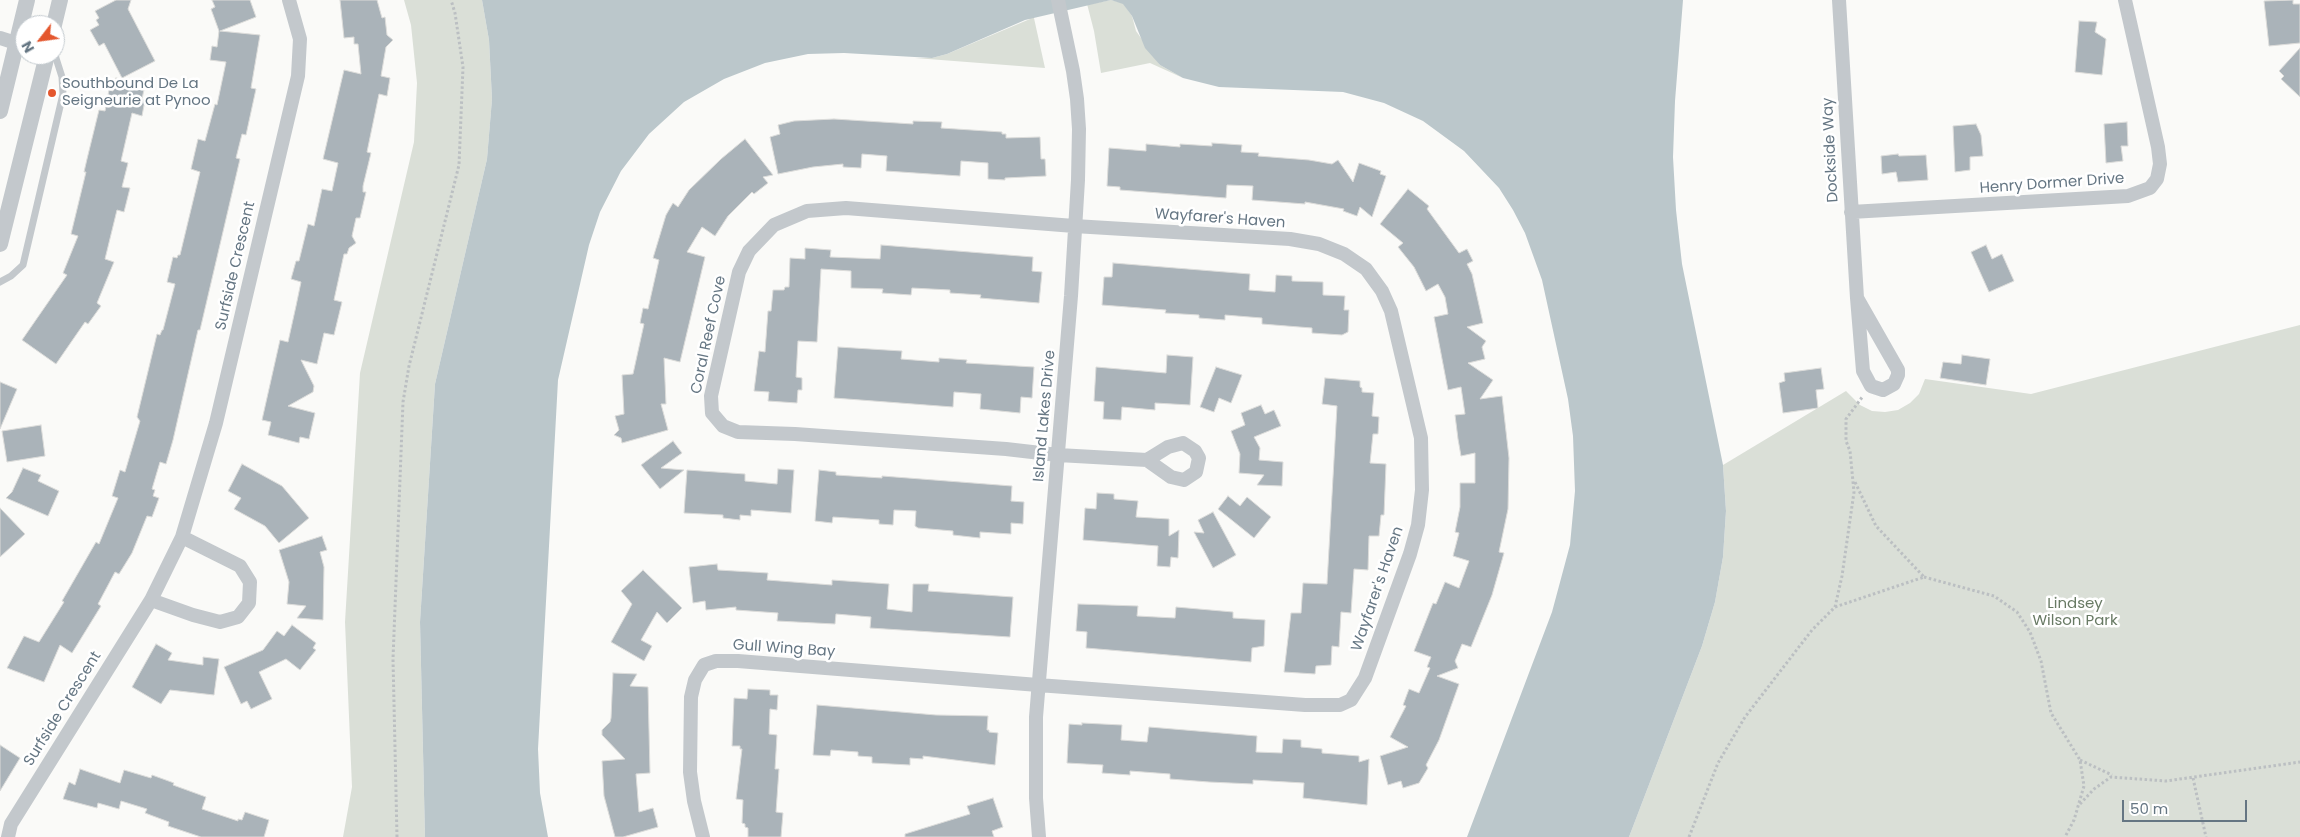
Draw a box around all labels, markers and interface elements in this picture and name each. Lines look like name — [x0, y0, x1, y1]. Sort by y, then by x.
north arrow — [15, 15, 65, 65]
text: N — [17, 37, 39, 57]
place label: Southbound De La Seigneurie at Pynoo — [62, 75, 211, 110]
marker: Southbound De La Seigneurie at Pynoo — [46, 87, 58, 99]
street label: Dockside Way — [1819, 97, 1843, 203]
street label: Henry Dormer Drive — [1979, 170, 2125, 198]
street label: Surfside Crescent — [212, 200, 260, 332]
street label: Wayfarer's Haven — [1154, 205, 1286, 233]
street label: Coral Reef Cove — [688, 274, 730, 396]
street label: Island Lakes Drive — [1030, 349, 1060, 483]
street label: Wayfarer's Haven — [1348, 524, 1408, 654]
park label: Lindsey Wilson Park — [2032, 595, 2118, 630]
street label: Gull Wing Bay — [732, 636, 836, 662]
street label: Surfside Crescent — [20, 648, 106, 770]
scale bar — [2125, 790, 2250, 822]
text: 50 m — [2130, 798, 2168, 819]

